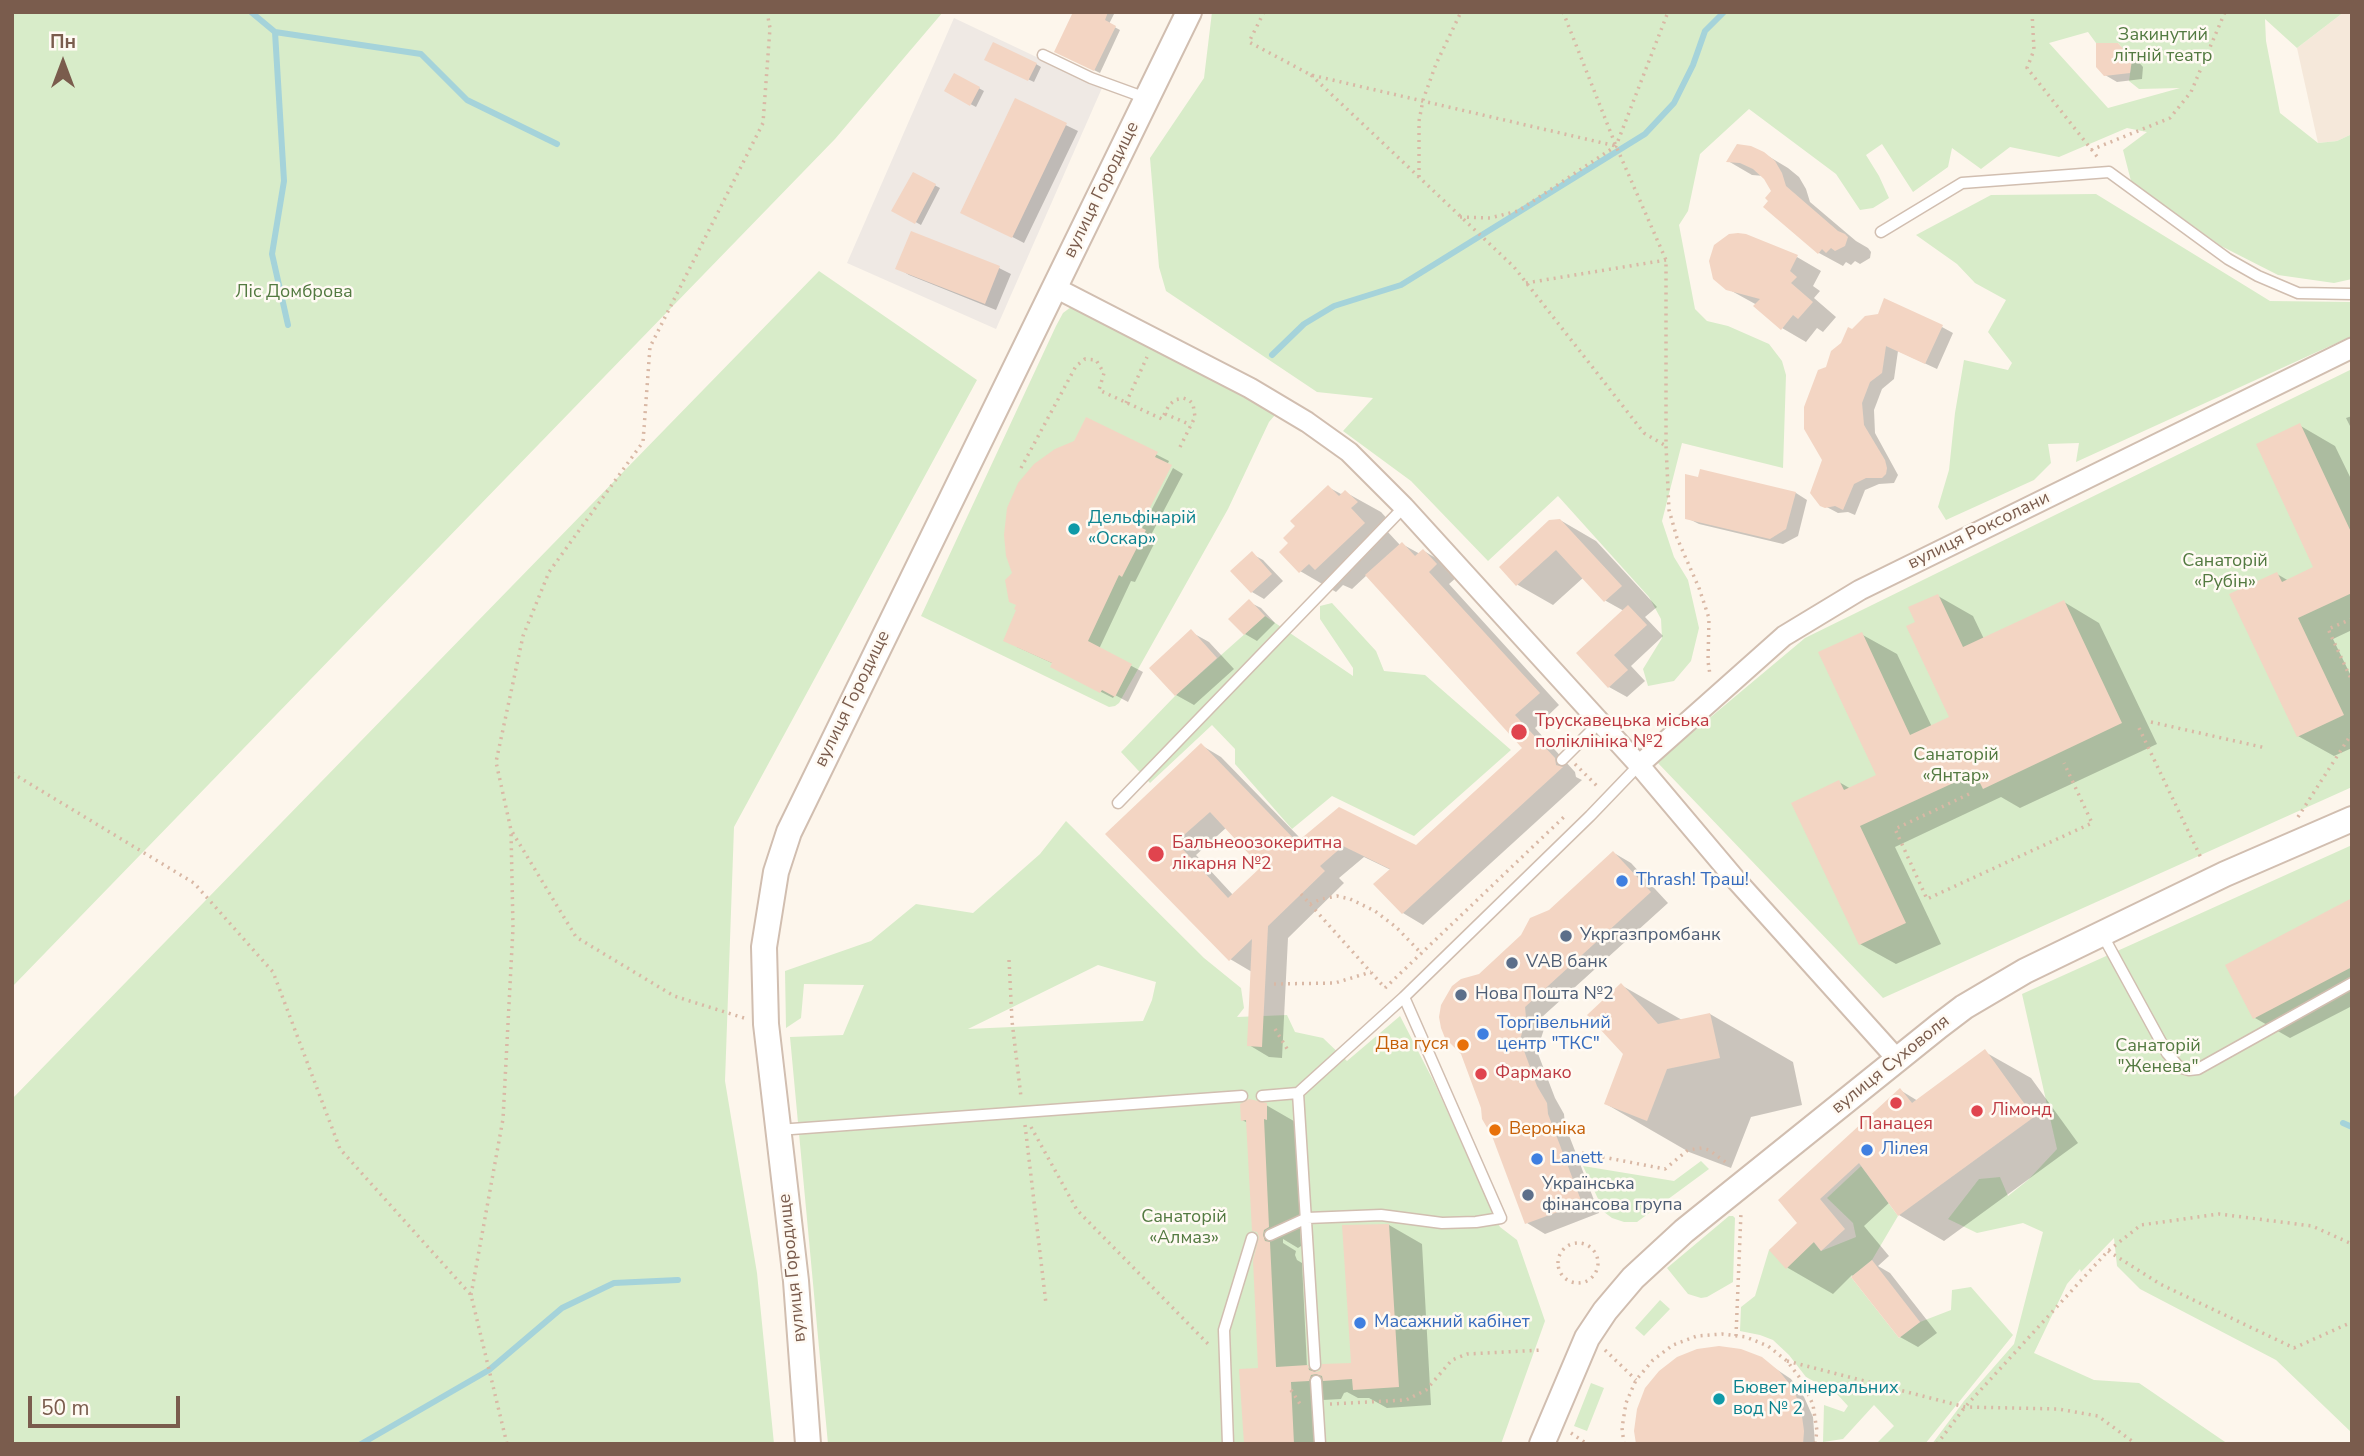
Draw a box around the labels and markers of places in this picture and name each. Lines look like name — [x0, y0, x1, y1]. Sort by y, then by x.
place label: Дельфінарій «Оскар» — [1088, 508, 1196, 550]
marker: Дельфінарій «Оскар» — [1066, 521, 1082, 537]
place label: Трускавецька міська поліклініка №2 — [1535, 711, 1709, 754]
marker: Трускавецька міська поліклініка №2 — [1509, 722, 1529, 742]
place label: Бальнеоозокеритна лікарня №2 — [1172, 833, 1342, 876]
marker: Бальнеоозокеритна лікарня №2 — [1146, 844, 1166, 864]
place label: Thrash! Траш! — [1636, 870, 1749, 892]
marker: Thrash! Траш! — [1614, 873, 1630, 889]
place label: Укргазпромбанк — [1580, 925, 1720, 947]
marker: Укргазпромбанк — [1558, 928, 1574, 944]
place label: VAB банк — [1526, 952, 1607, 974]
marker: VAB банк — [1504, 955, 1520, 971]
place label: Нова Пошта №2 — [1475, 984, 1614, 1006]
marker: Нова Пошта №2 — [1453, 987, 1469, 1003]
place label: Торгівельний центр "ТКС" — [1497, 1013, 1611, 1056]
marker: Торгівельний центр "ТКС" — [1475, 1026, 1491, 1042]
place label: Два гуся — [1375, 1034, 1449, 1056]
marker: Два гуся — [1455, 1037, 1471, 1053]
place label: Фармако — [1495, 1063, 1572, 1085]
marker: Фармако — [1473, 1066, 1489, 1082]
marker: Панацея — [1888, 1095, 1904, 1111]
place label: Лімонд — [1991, 1100, 2052, 1122]
marker: Лімонд — [1969, 1103, 1985, 1119]
place label: Панацея — [1859, 1114, 1933, 1136]
place label: Вероніка — [1509, 1119, 1586, 1141]
marker: Вероніка — [1487, 1122, 1503, 1138]
place label: Лілея — [1881, 1139, 1928, 1161]
marker: Лілея — [1859, 1142, 1875, 1158]
place label: Lanett — [1551, 1148, 1602, 1170]
marker: Lanett — [1529, 1151, 1545, 1167]
place label: Українська фінансова група — [1542, 1174, 1682, 1216]
marker: Українська фінансова група — [1520, 1187, 1536, 1203]
place label: Масажний кабінет — [1374, 1312, 1530, 1334]
marker: Масажний кабінет — [1352, 1315, 1368, 1331]
place label: Бювет мінеральних вод № 2 — [1733, 1378, 1899, 1420]
marker: Бювет мінеральних вод № 2 — [1711, 1391, 1727, 1407]

